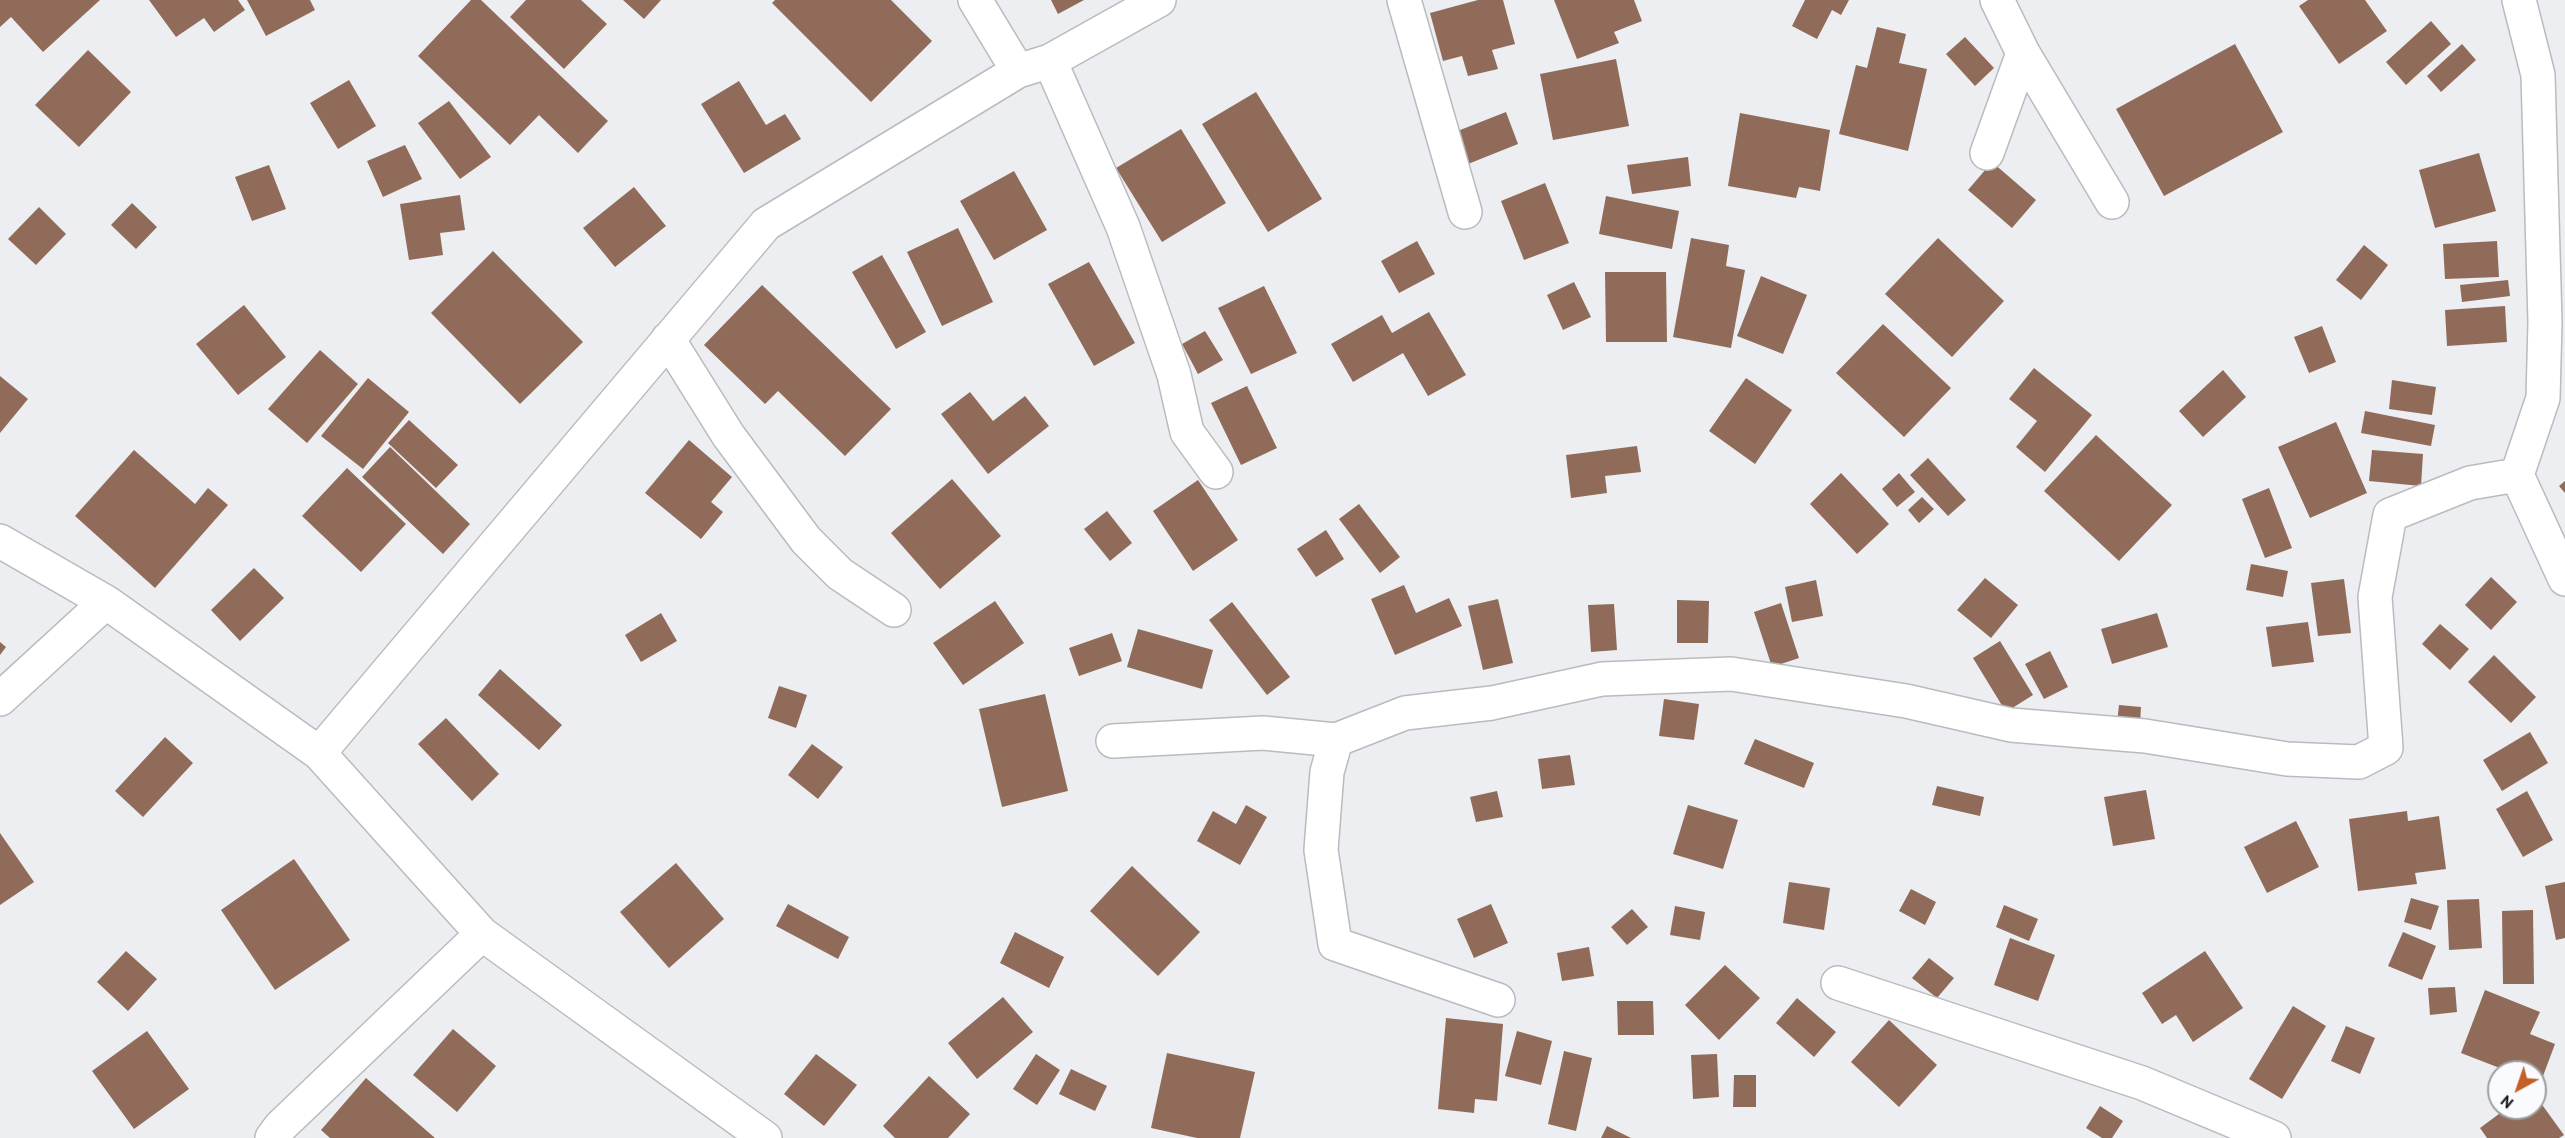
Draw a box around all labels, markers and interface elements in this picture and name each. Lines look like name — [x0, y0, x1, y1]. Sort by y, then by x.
north arrow — [2487, 1060, 2547, 1120]
text: N — [2496, 1091, 2517, 1113]

